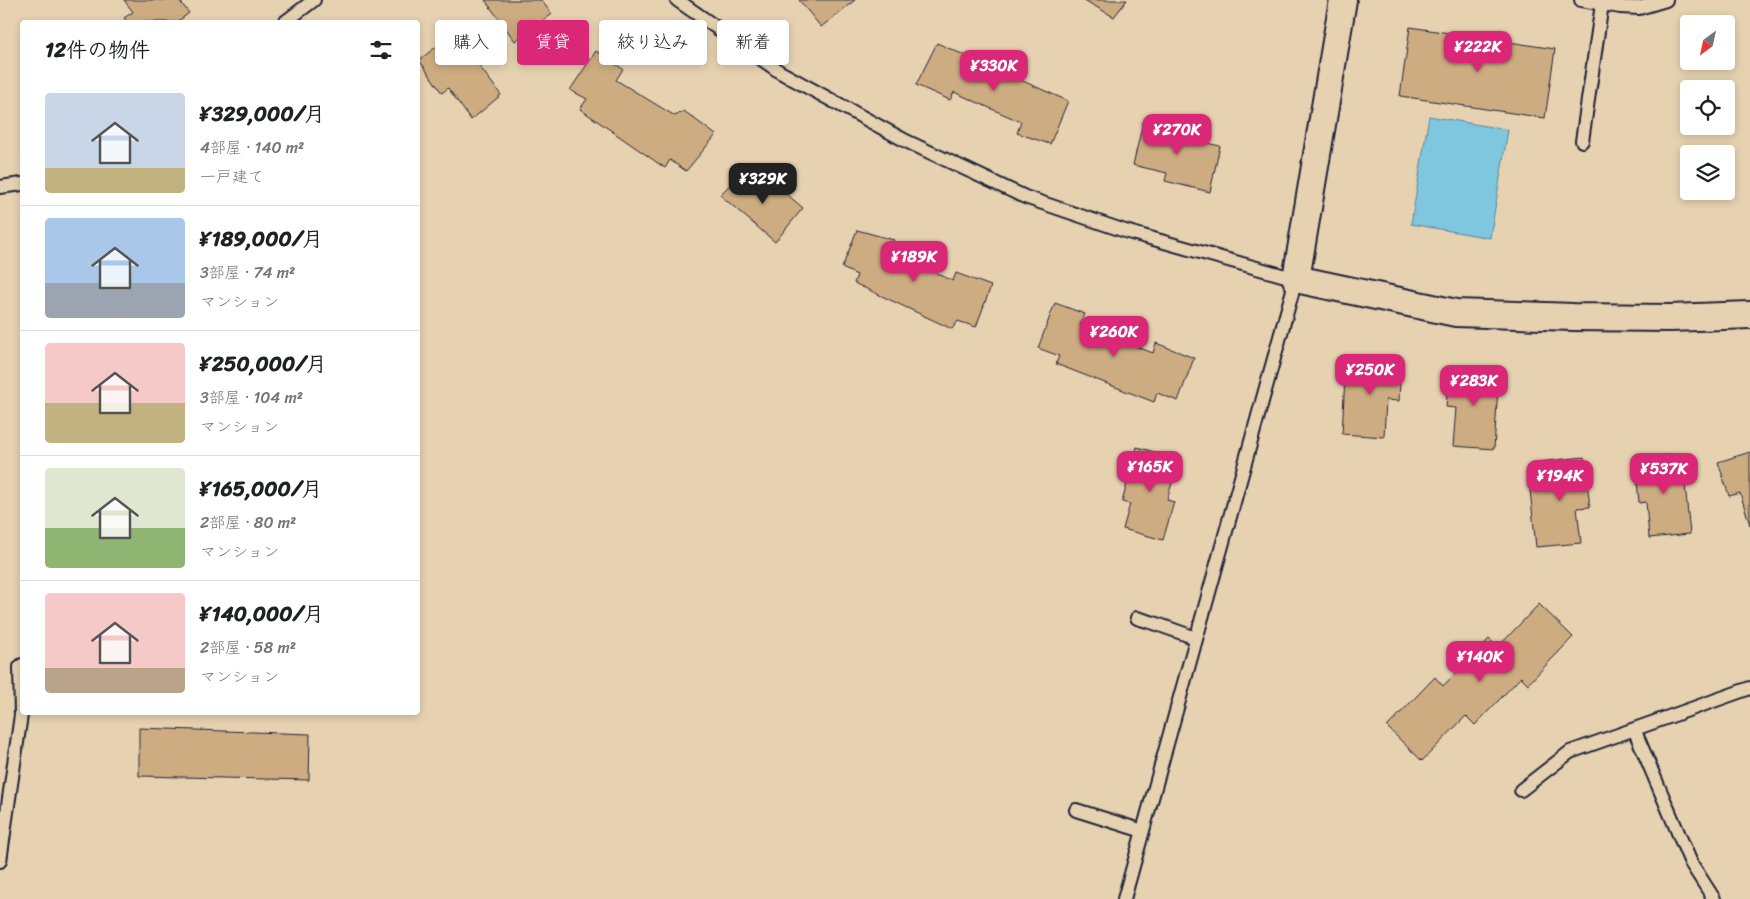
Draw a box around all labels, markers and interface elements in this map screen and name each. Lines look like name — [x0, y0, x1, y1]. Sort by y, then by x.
north arrow — [1680, 15, 1735, 70]
map controls — [1680, 15, 1735, 200]
chip: 購入 — [435, 20, 507, 65]
chip: 賃貸 — [517, 20, 589, 65]
chip: 絞り込み — [599, 20, 707, 65]
chip: 新着 — [717, 20, 789, 65]
pin: ¥222K — [1443, 30, 1513, 73]
text: 12件の物件 — [45, 31, 150, 69]
text: ¥222K — [1455, 32, 1501, 61]
icon: filters — [367, 36, 395, 64]
pin: ¥330K — [959, 49, 1029, 92]
text: ¥330K — [971, 51, 1017, 80]
button: locate — [1680, 80, 1735, 135]
text: ¥329,000/月 — [200, 95, 325, 133]
icon: home — [85, 113, 145, 173]
pin: ¥270K — [1142, 114, 1212, 156]
text: ¥270K — [1153, 115, 1201, 144]
text: 4部屋 · 140 m² — [200, 133, 304, 162]
button: layers — [1680, 145, 1735, 200]
text: 一戸建て — [200, 162, 264, 191]
pin: ¥329K — [728, 162, 798, 205]
text: ¥329K — [740, 164, 786, 193]
text: ¥189,000/月 — [200, 220, 323, 258]
icon: home — [85, 238, 145, 298]
pin: ¥189K — [879, 240, 949, 283]
text: ¥189K — [892, 242, 936, 271]
text: 3部屋 · 74 m² — [200, 258, 295, 287]
text: マンション — [200, 287, 279, 316]
pin: ¥260K — [1079, 316, 1149, 358]
text: ¥260K — [1090, 317, 1138, 346]
text: ¥250,000/月 — [200, 345, 327, 383]
pin: ¥250K — [1335, 354, 1405, 396]
text: ¥250K — [1346, 355, 1394, 384]
icon: home — [85, 363, 145, 423]
pin: ¥283K — [1439, 364, 1509, 407]
text: ¥283K — [1451, 366, 1497, 395]
text: 3部屋 · 104 m² — [200, 383, 303, 412]
text: マンション — [200, 412, 279, 441]
pin: ¥165K — [1115, 450, 1185, 493]
text: ¥165K — [1128, 452, 1172, 481]
pin: ¥537K — [1629, 452, 1699, 495]
text: ¥537K — [1641, 454, 1687, 483]
pin: ¥194K — [1525, 460, 1595, 502]
text: ¥194K — [1537, 461, 1583, 490]
text: ¥165,000/月 — [200, 470, 322, 508]
icon: home — [85, 488, 145, 548]
text: 2部屋 · 80 m² — [200, 508, 296, 537]
text: マンション — [200, 537, 279, 566]
text: ¥140,000/月 — [200, 595, 324, 633]
icon: home — [85, 613, 145, 673]
text: 2部屋 · 58 m² — [200, 633, 296, 662]
pin: ¥140K — [1445, 640, 1515, 683]
text: ¥140K — [1457, 642, 1503, 671]
text: マンション — [200, 662, 279, 691]

